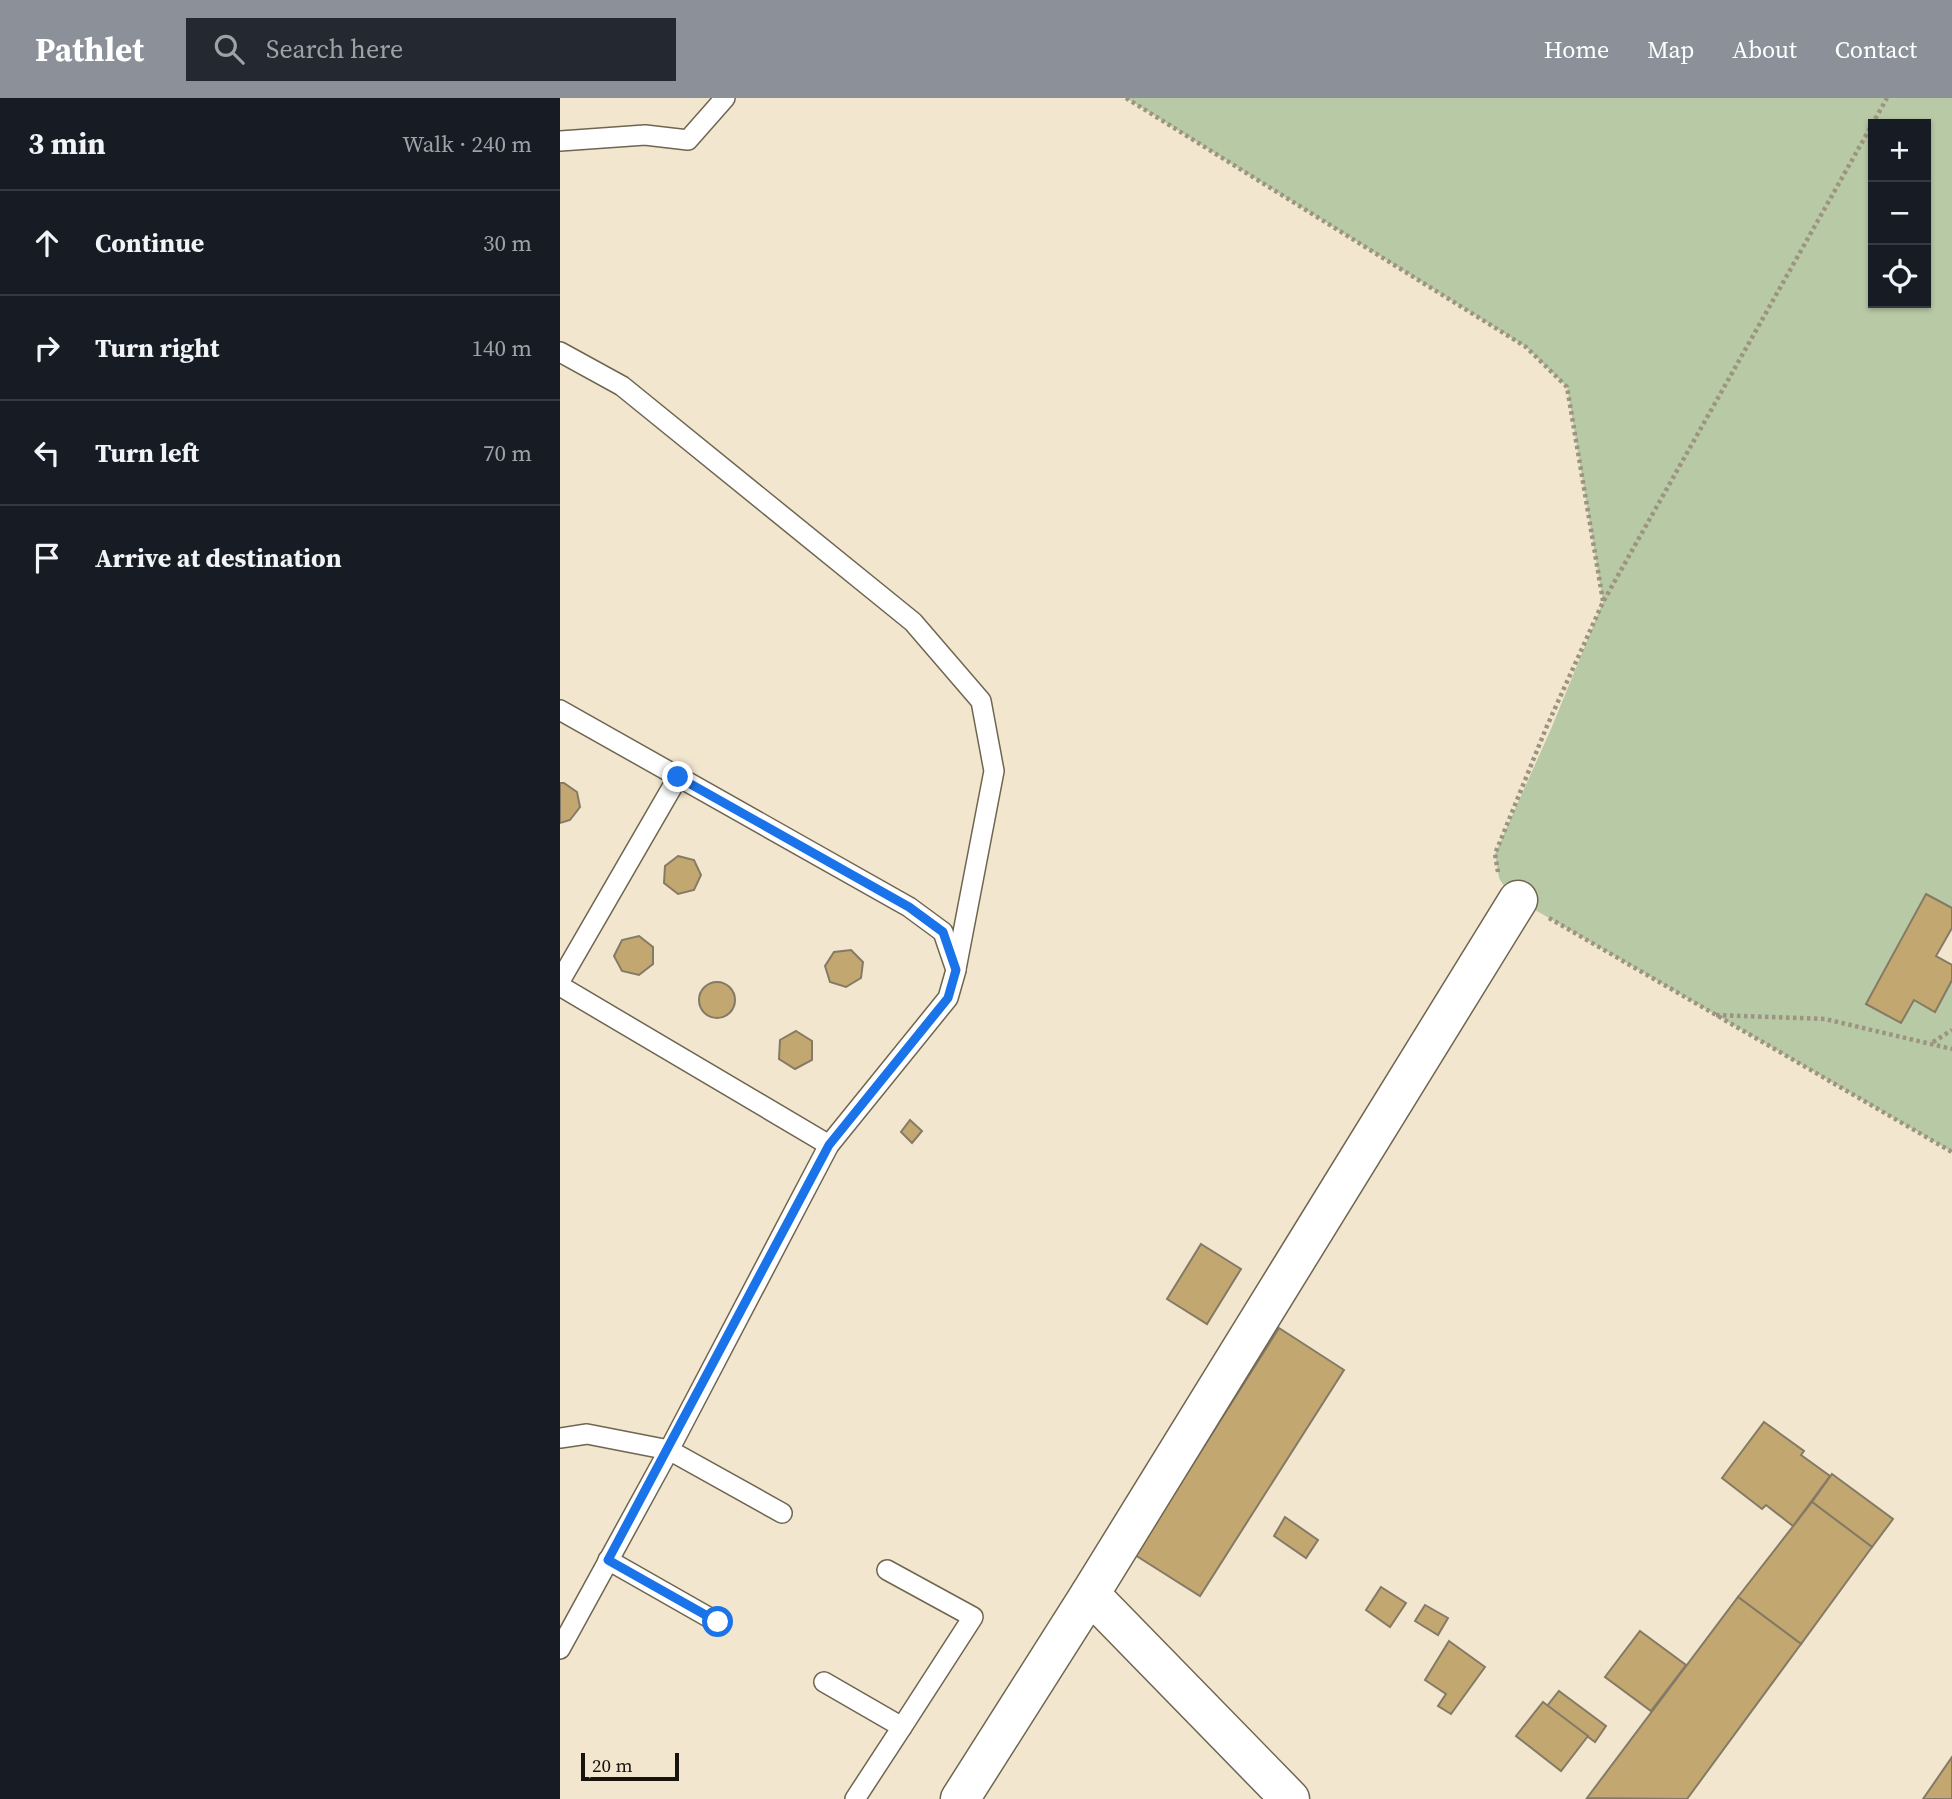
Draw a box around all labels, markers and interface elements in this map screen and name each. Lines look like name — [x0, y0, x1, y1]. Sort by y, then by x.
search box — [186, 18, 676, 81]
text: Pathlet — [35, 27, 144, 72]
icon: search — [210, 30, 248, 68]
text: Search here — [266, 31, 403, 67]
text: Home — [1544, 33, 1609, 66]
text: Map — [1647, 33, 1694, 66]
text: About — [1732, 33, 1797, 66]
text: Contact — [1835, 33, 1917, 66]
map controls — [1868, 119, 1931, 308]
button: + — [1868, 119, 1931, 182]
text: 3 min — [28, 123, 106, 164]
text: Walk · 240 m — [402, 128, 532, 160]
button: − — [1868, 182, 1931, 245]
icon: ahead — [28, 224, 66, 262]
text: Continue — [95, 225, 204, 261]
text: 30 m — [483, 227, 532, 259]
button: locate — [1868, 245, 1931, 308]
icon: right — [28, 329, 66, 367]
text: Turn right — [95, 330, 219, 366]
text: 140 m — [471, 332, 532, 364]
icon: left — [28, 434, 66, 472]
text: Turn left — [95, 435, 199, 471]
text: 70 m — [483, 437, 532, 469]
icon: arrive — [28, 539, 66, 577]
text: Arrive at destination — [95, 540, 342, 576]
route end — [662, 761, 693, 792]
route start — [702, 1606, 733, 1637]
scale bar — [581, 1750, 679, 1782]
text: 20 m — [592, 1752, 633, 1778]

